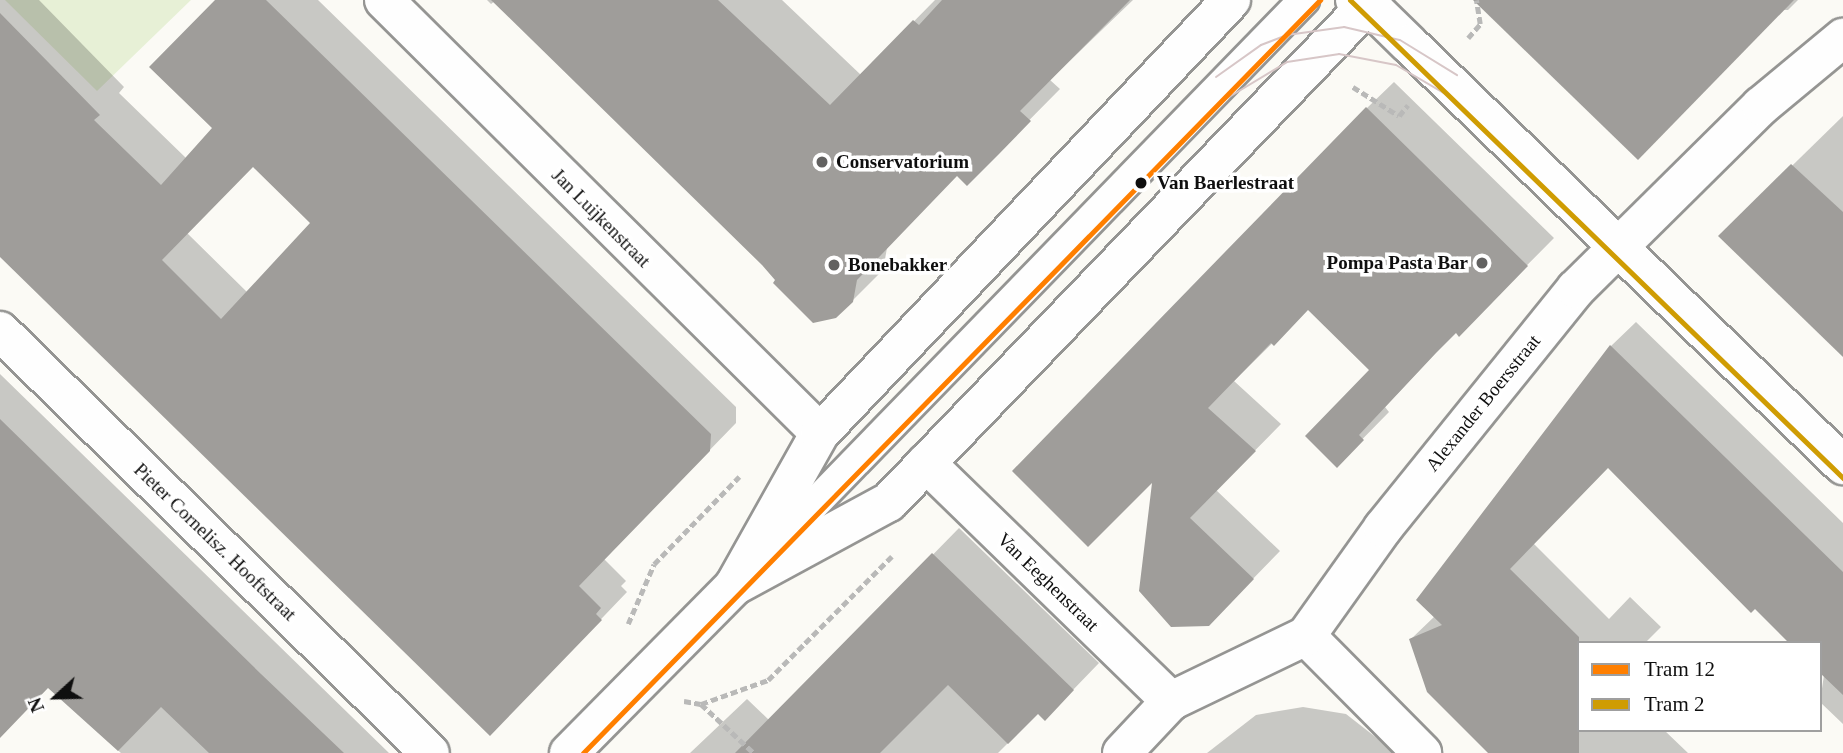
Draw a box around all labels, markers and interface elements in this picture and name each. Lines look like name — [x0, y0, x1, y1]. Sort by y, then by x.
place label: Conservatorium — [836, 151, 969, 173]
marker: Conservatorium — [814, 154, 830, 170]
street label: Jan Luijkenstraat — [547, 164, 655, 272]
place label: Van Baerlestraat — [1157, 172, 1294, 194]
marker: Van Baerlestraat — [1131, 173, 1151, 193]
place label: Pompa Pasta Bar — [1327, 252, 1468, 274]
place label: Bonebakker — [848, 254, 947, 276]
marker: Pompa Pasta Bar — [1474, 255, 1490, 271]
marker: Bonebakker — [826, 257, 842, 273]
street label: Alexander Boersstraat — [1421, 330, 1545, 476]
street label: Pieter Cornelisz. Hooftstraat — [129, 458, 301, 626]
street label: Van Eeghenstraat — [992, 528, 1104, 636]
legend — [1577, 641, 1822, 732]
text: Tram 12 — [1644, 657, 1715, 681]
north arrow — [21, 662, 91, 732]
text: Tram 2 — [1644, 692, 1705, 716]
text: N — [24, 695, 48, 715]

